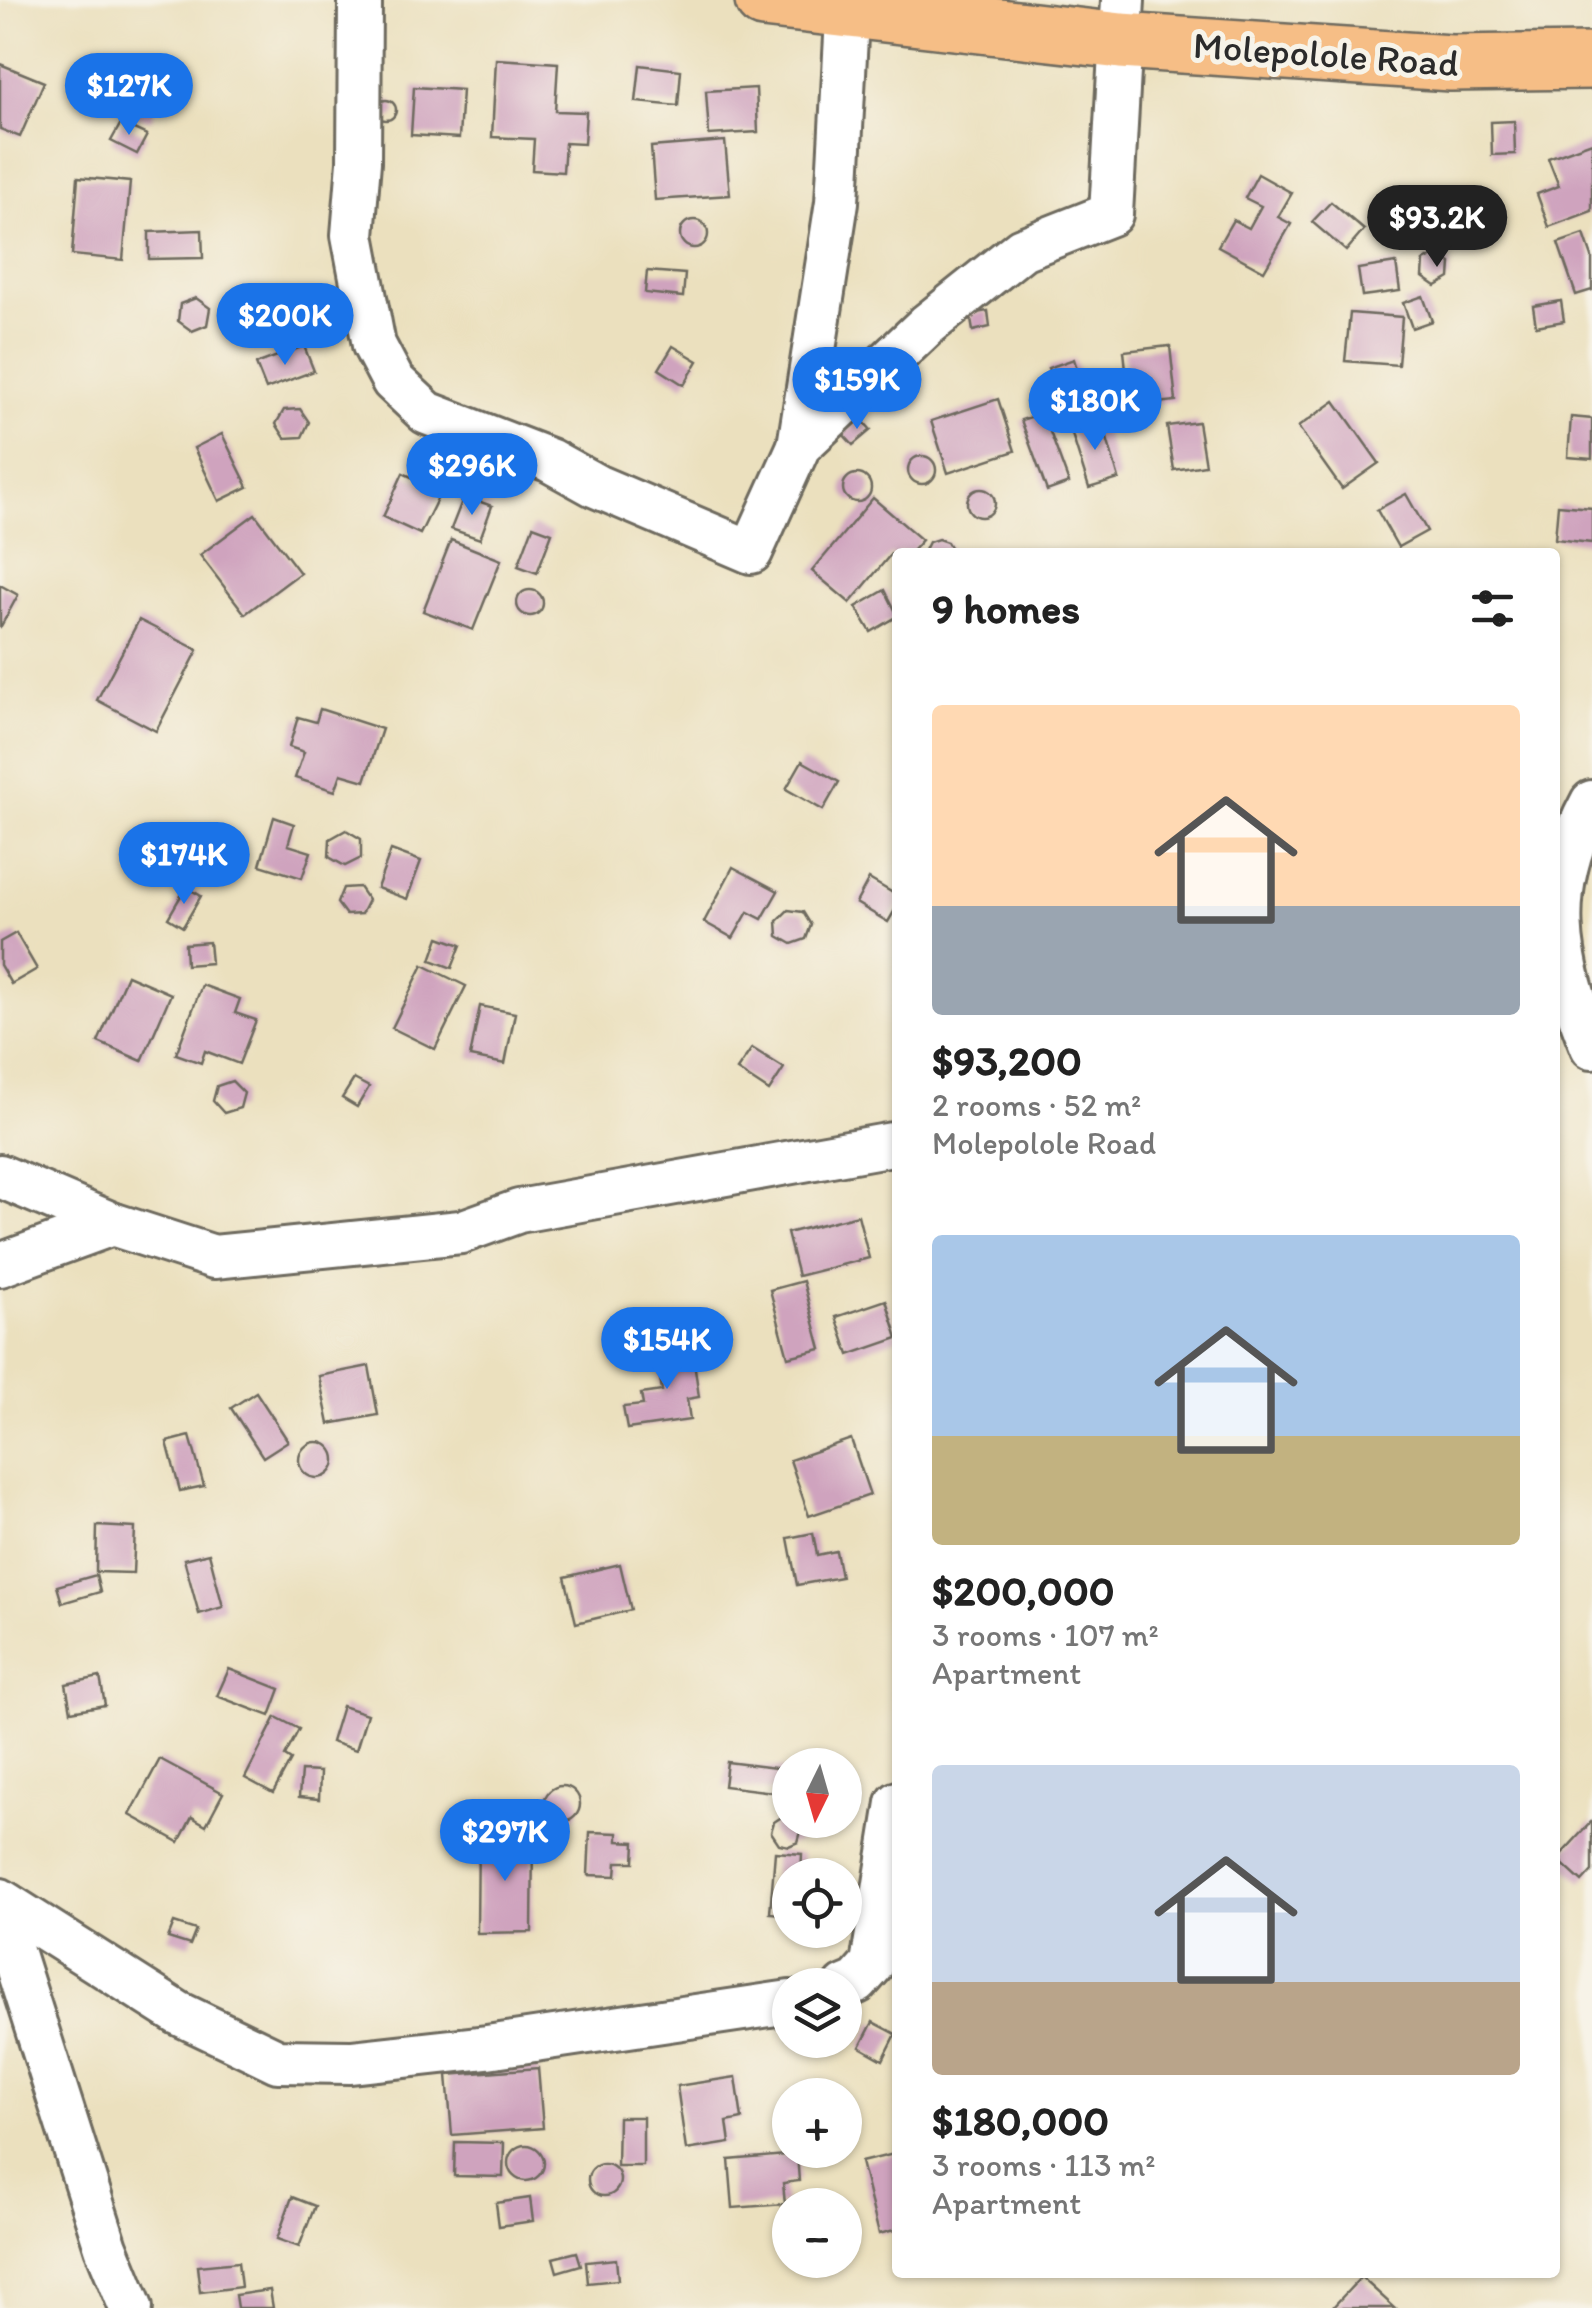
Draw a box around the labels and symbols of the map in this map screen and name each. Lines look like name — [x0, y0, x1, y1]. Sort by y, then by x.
street label: Molepolole Road — [1192, 22, 1460, 86]
pin: $127K — [59, 53, 199, 138]
pin: $93.2K — [1356, 185, 1518, 270]
pin: $200K — [215, 283, 355, 368]
pin: $159K — [787, 347, 927, 432]
pin: $180K — [1025, 368, 1165, 453]
pin: $296K — [402, 433, 542, 518]
pin: $174K — [114, 822, 254, 907]
pin: $154K — [597, 1307, 737, 1392]
north arrow — [772, 1748, 862, 1838]
pin: $297K — [435, 1799, 575, 1884]

